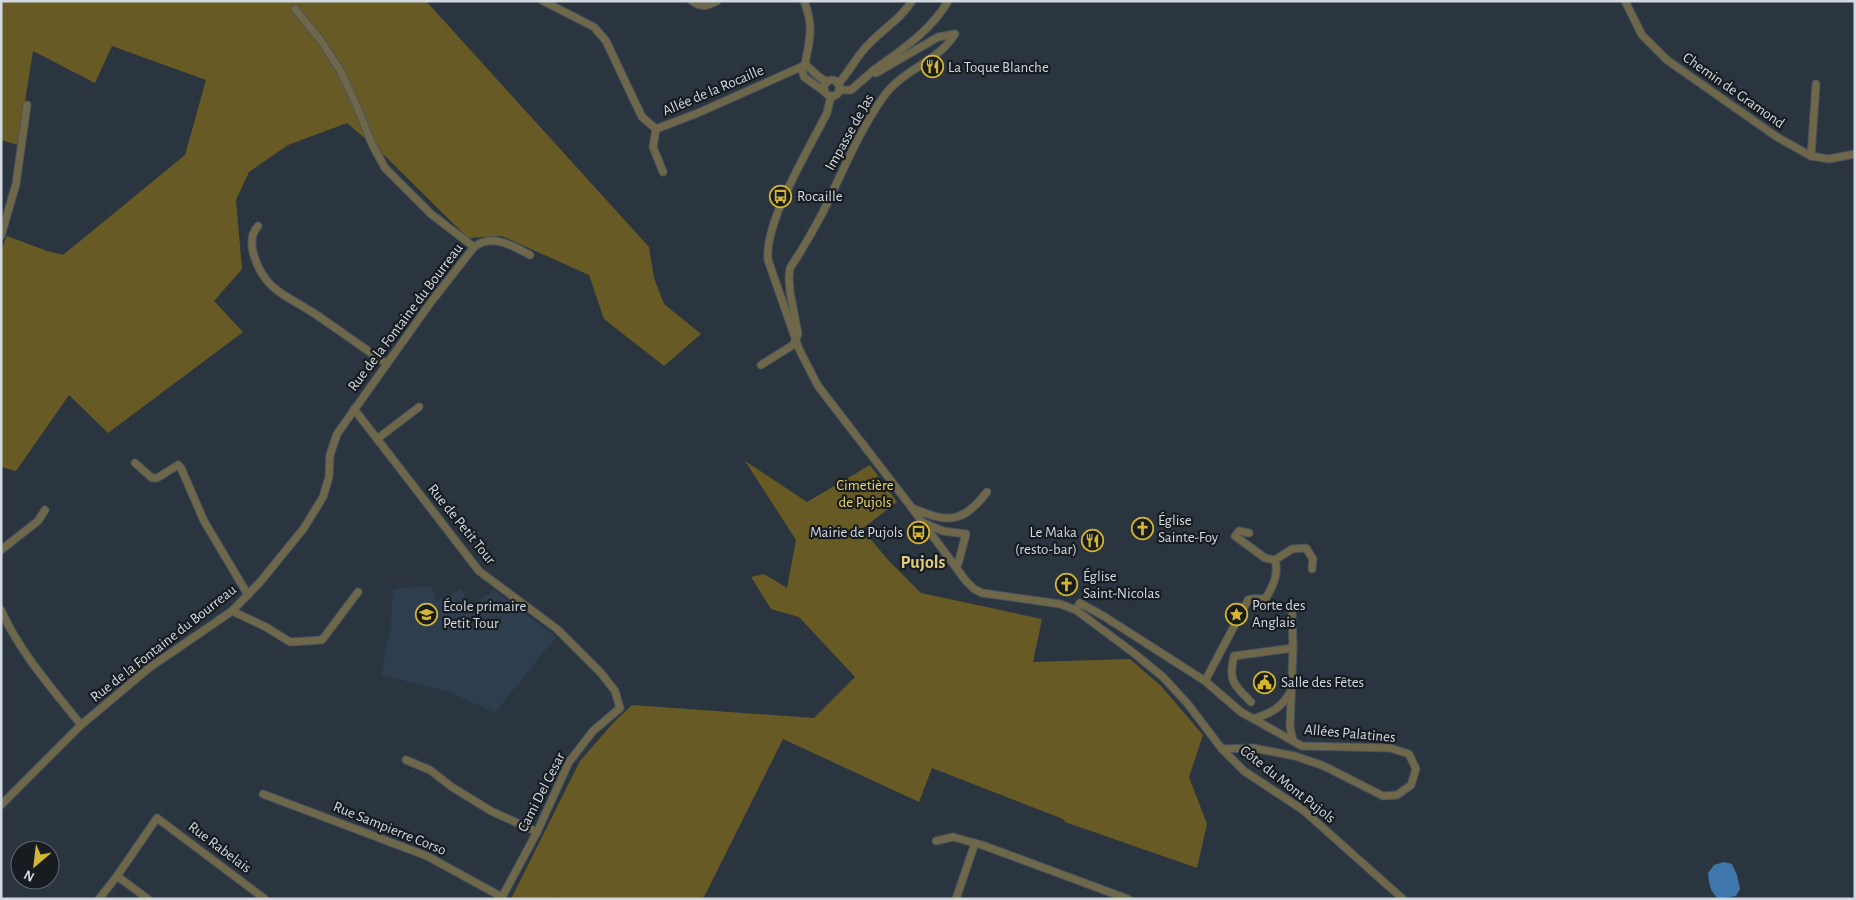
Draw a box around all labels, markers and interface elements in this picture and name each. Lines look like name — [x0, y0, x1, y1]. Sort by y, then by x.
street label: Chemin de Gramond — [1680, 50, 1788, 131]
restaurant icon: La Toque Blanche — [920, 55, 944, 79]
place label: La Toque Blanche — [948, 60, 1049, 75]
street label: Allée de la Rocaille — [660, 62, 766, 119]
street label: Impasse de Jas — [822, 91, 877, 173]
bus stop icon: Rocaille — [769, 184, 793, 208]
place label: Rocaille — [797, 189, 843, 204]
street label: Rue de la Fontaine du Bourreau — [345, 240, 466, 394]
park label: Cimetière de Pujols — [836, 478, 894, 510]
street label: Rue de Petit Tour — [425, 481, 498, 567]
place label: Église Sainte-Foy — [1158, 511, 1219, 545]
church icon: Église Sainte-Foy — [1130, 517, 1154, 541]
bus stop icon: Mairie de Pujols — [907, 520, 931, 544]
place label: Mairie de Pujols — [810, 525, 903, 540]
place label: Le Maka (resto-bar) — [1015, 525, 1077, 557]
restaurant icon: Le Maka (resto-bar) — [1081, 529, 1105, 553]
district label: Pujols — [901, 554, 946, 572]
place label: Église Saint-Nicolas — [1083, 567, 1160, 601]
church icon: Église Saint-Nicolas — [1055, 573, 1079, 597]
street label: Rue de la Fontaine du Bourreau — [88, 582, 239, 705]
place label: École primaire Petit Tour — [443, 597, 526, 631]
place label: Porte des Anglais — [1252, 598, 1305, 630]
place icon: Porte des Anglais — [1224, 602, 1248, 626]
school or university icon: École primaire Petit Tour — [415, 603, 439, 627]
public building icon: Salle des Fêtes — [1253, 670, 1277, 694]
place label: Salle des Fêtes — [1281, 675, 1364, 690]
street label: Allées Palatines — [1304, 722, 1396, 745]
street label: Côte du Mont Pujols — [1237, 743, 1338, 826]
street label: Cami Del Cesar — [515, 750, 568, 834]
street label: Rue Sampierre Corso — [331, 799, 448, 858]
street label: Rue Rabelais — [185, 819, 254, 876]
north arrow — [10, 840, 60, 890]
text: N — [22, 867, 37, 884]

